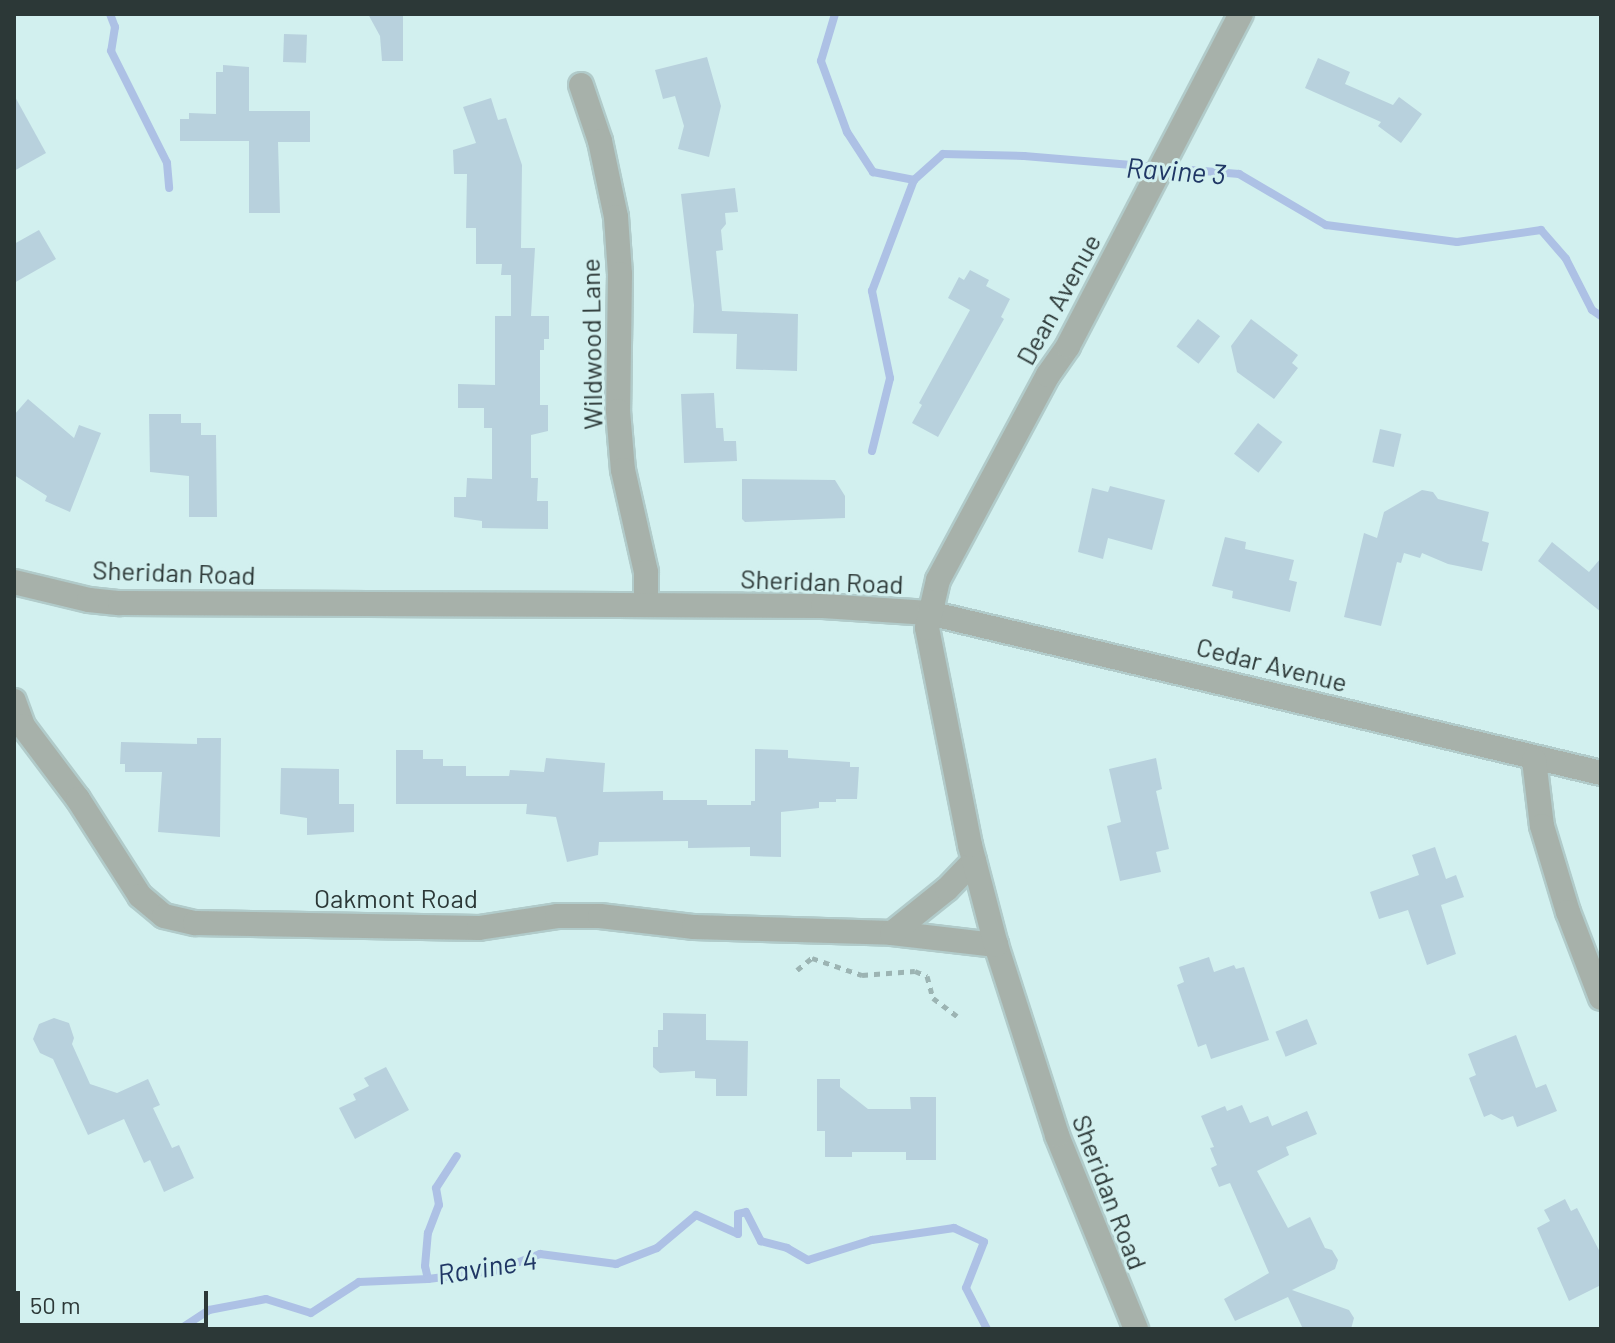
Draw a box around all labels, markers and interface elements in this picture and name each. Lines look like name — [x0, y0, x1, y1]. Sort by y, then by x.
water label: Ravine 3 — [1125, 150, 1227, 190]
street label: Dean Avenue — [1009, 228, 1107, 370]
street label: Wildwood Lane — [574, 258, 608, 430]
street label: Sheridan Road — [92, 554, 256, 590]
street label: Sheridan Road — [740, 563, 904, 599]
street label: Cedar Avenue — [1193, 630, 1351, 698]
street label: Oakmont Road — [314, 882, 478, 914]
street label: Sheridan Road — [1066, 1110, 1154, 1274]
water label: Ravine 4 — [435, 1242, 539, 1290]
scale bar — [20, 1275, 212, 1325]
text: 50 m — [30, 1290, 81, 1319]

